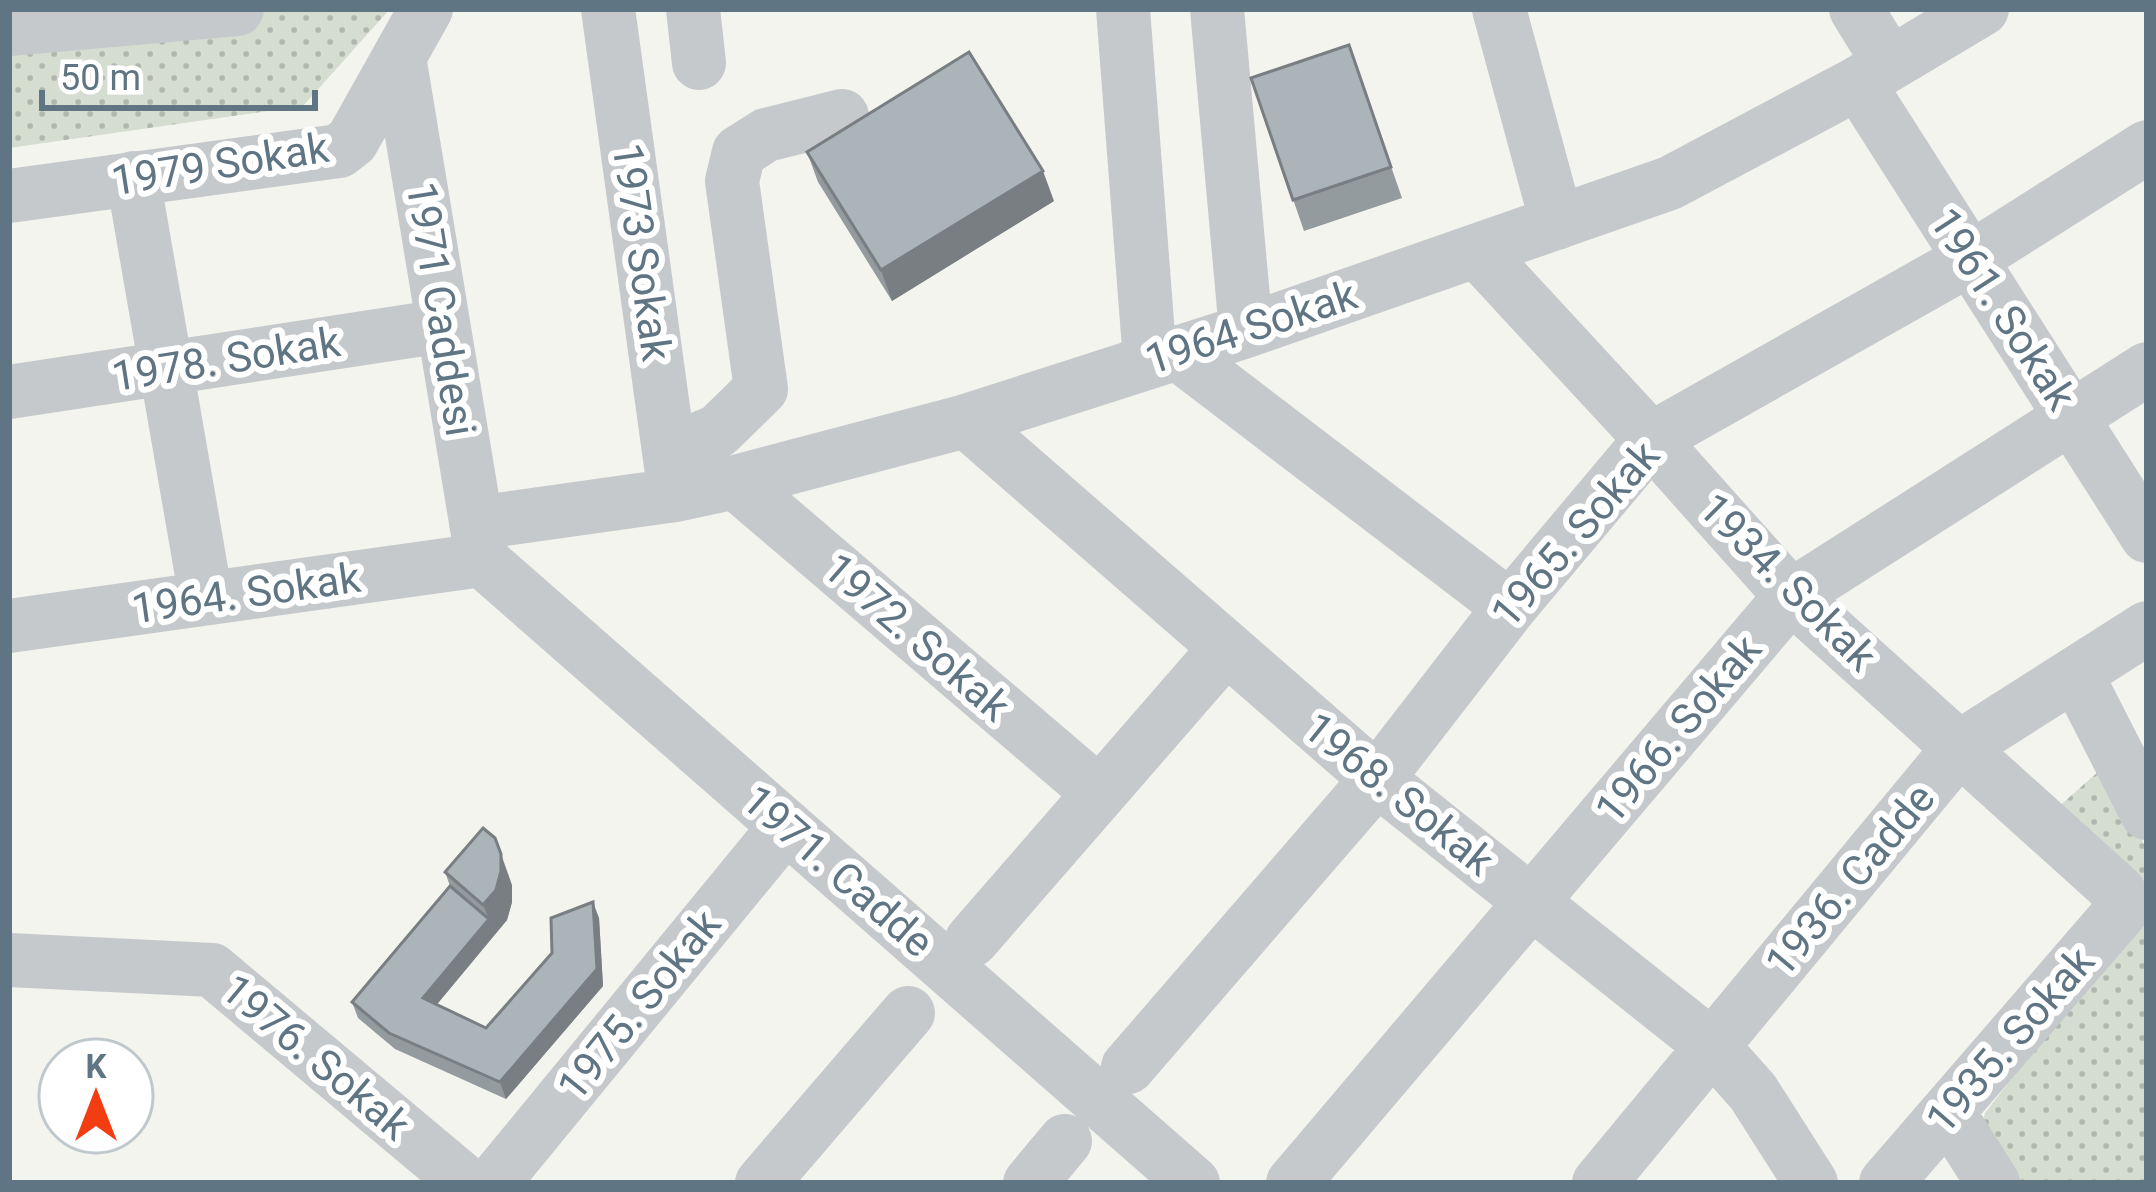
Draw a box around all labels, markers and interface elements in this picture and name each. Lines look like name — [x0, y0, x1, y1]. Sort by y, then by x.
scale bar — [42, 36, 315, 110]
text: 50 m — [60, 57, 141, 99]
street label: 1979 Sokak — [108, 123, 333, 205]
street label: 1973 Sokak — [602, 140, 682, 365]
street label: 1971 Caddesi — [397, 178, 485, 440]
street label: 1961. Sokak — [1920, 199, 2087, 419]
street label: 1964 Sokak — [1139, 270, 1363, 384]
street label: 1978. Sokak — [108, 317, 344, 401]
street label: 1965. Sokak — [1481, 431, 1669, 637]
street label: 1934. Sokak — [1689, 483, 1887, 681]
street label: 1972. Sokak — [814, 543, 1020, 731]
street label: 1964. Sokak — [129, 553, 364, 633]
street label: 1966. Sokak — [1585, 625, 1771, 833]
street label: 1968. Sokak — [1294, 703, 1504, 886]
street label: 1936. Cadde — [1755, 774, 1945, 986]
street label: 1971. Cadde — [733, 775, 943, 967]
street label: 1975. Sokak — [548, 900, 731, 1110]
street label: 1935. Sokak — [1916, 937, 2104, 1143]
street label: 1976. Sokak — [212, 964, 420, 1150]
north arrow — [36, 1036, 156, 1156]
text: K — [86, 1047, 108, 1086]

